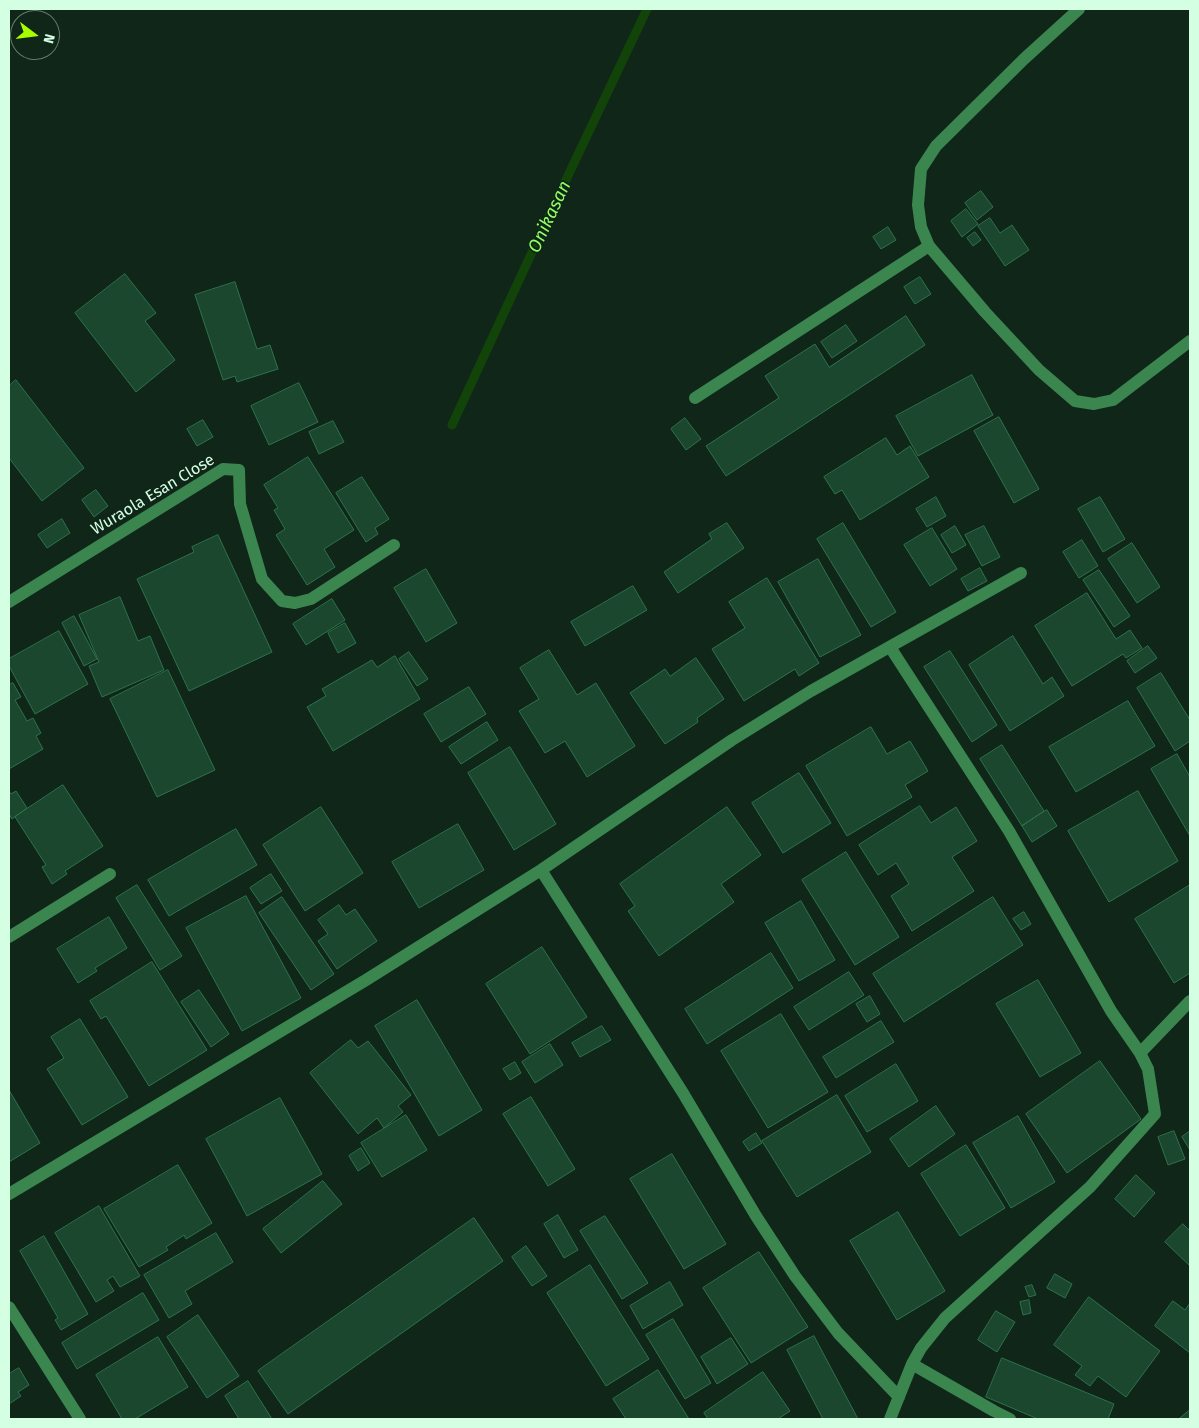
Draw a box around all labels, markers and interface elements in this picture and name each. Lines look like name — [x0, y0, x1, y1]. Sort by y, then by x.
north arrow — [10, 10, 60, 60]
text: N — [40, 32, 58, 45]
water label: Onikasan — [524, 178, 576, 256]
street label: Wuraola Esan Close — [88, 451, 218, 539]

